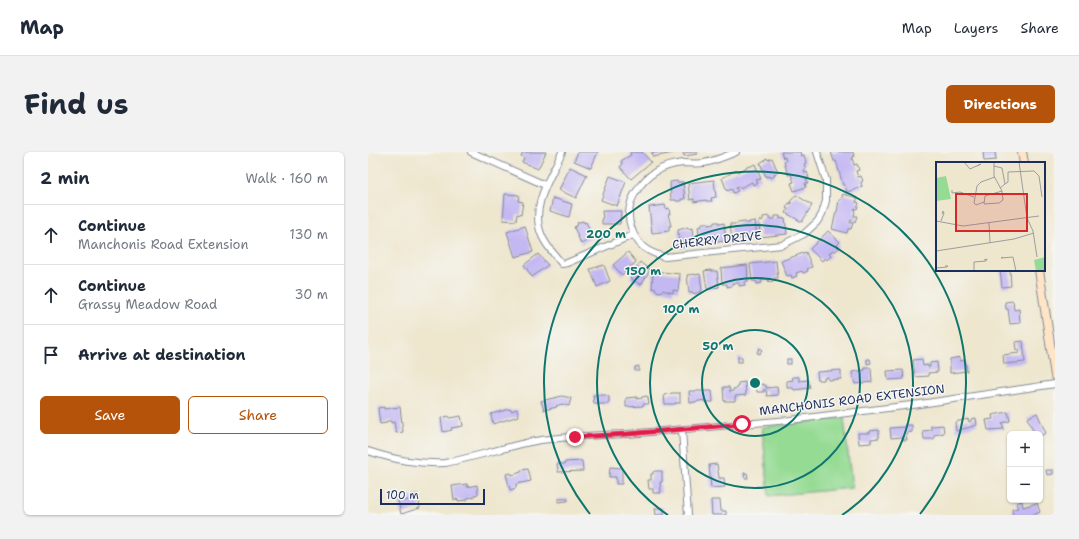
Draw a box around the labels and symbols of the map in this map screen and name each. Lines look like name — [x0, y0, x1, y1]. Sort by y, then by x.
inset map — [936, 162, 1045, 271]
text: 200 m — [586, 226, 626, 242]
street label: CHERRY DRIVE — [671, 227, 763, 253]
text: 150 m — [625, 263, 661, 279]
text: 100 m — [663, 301, 700, 317]
text: 50 m — [703, 338, 734, 354]
centre of rings — [748, 376, 762, 390]
street label: MANCHONIS ROAD EXTENSION — [758, 381, 946, 419]
route start — [733, 415, 751, 433]
route end — [566, 428, 584, 446]
scale bar — [380, 487, 485, 506]

